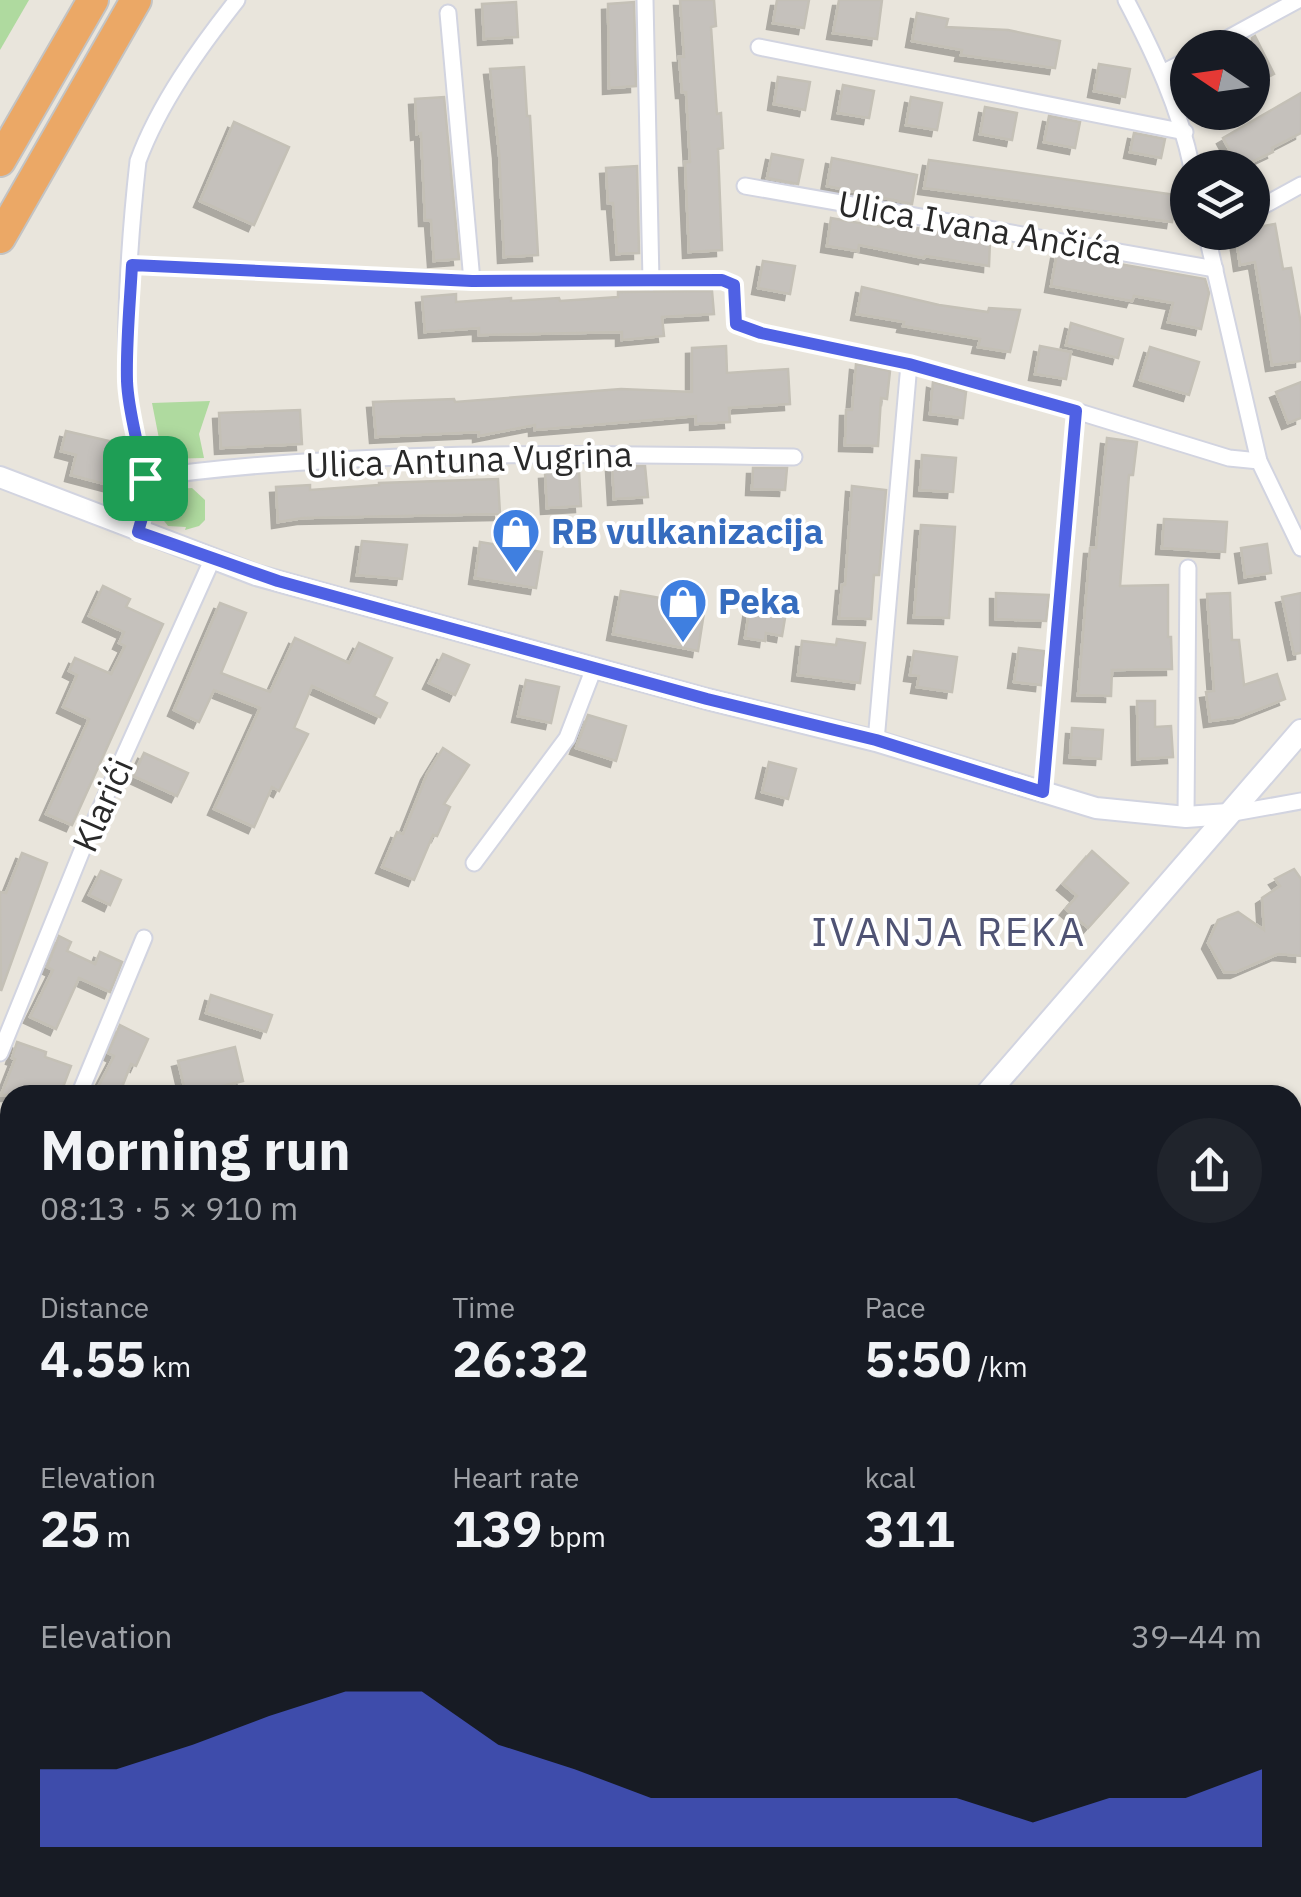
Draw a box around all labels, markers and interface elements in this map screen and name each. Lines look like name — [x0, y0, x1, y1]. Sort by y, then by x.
north arrow — [1170, 30, 1270, 130]
map controls — [1170, 30, 1270, 250]
button: layers — [1170, 150, 1270, 250]
street label: Ulica Ivana Ančića — [834, 179, 1126, 275]
street label: Ulica Antuna Vugrina — [305, 430, 633, 488]
pin — [103, 436, 188, 521]
icon: arrive — [118, 451, 173, 506]
shop icon: RB vulkanizacija — [490, 506, 542, 574]
place label: RB vulkanizacija — [551, 508, 824, 554]
shop icon: Peka — [657, 576, 709, 644]
place label: Peka — [718, 578, 800, 624]
street label: Klarići — [61, 750, 143, 859]
district label: IVANJA REKA — [811, 905, 1087, 957]
text: Morning run — [40, 1114, 351, 1185]
button: share — [1157, 1118, 1262, 1223]
text: 08:13 · 5 × 910 m — [40, 1187, 298, 1229]
text: Distance — [40, 1289, 149, 1326]
text: Time — [452, 1289, 515, 1326]
text: Pace — [865, 1289, 926, 1326]
text: 4.55 — [40, 1326, 146, 1391]
text: 26:32 — [452, 1326, 589, 1391]
text: 5:50 — [865, 1326, 971, 1391]
text: km — [146, 1348, 191, 1385]
text: /km — [971, 1348, 1028, 1385]
text: Elevation — [40, 1459, 156, 1496]
text: Heart rate — [452, 1459, 579, 1496]
text: kcal — [865, 1459, 916, 1496]
text: 25 — [40, 1496, 100, 1561]
text: 139 — [452, 1496, 542, 1561]
text: 311 — [865, 1496, 955, 1561]
text: m — [100, 1518, 131, 1555]
text: bpm — [542, 1518, 606, 1555]
text: Elevation — [40, 1615, 173, 1657]
text: 39–44 m — [1131, 1615, 1262, 1657]

